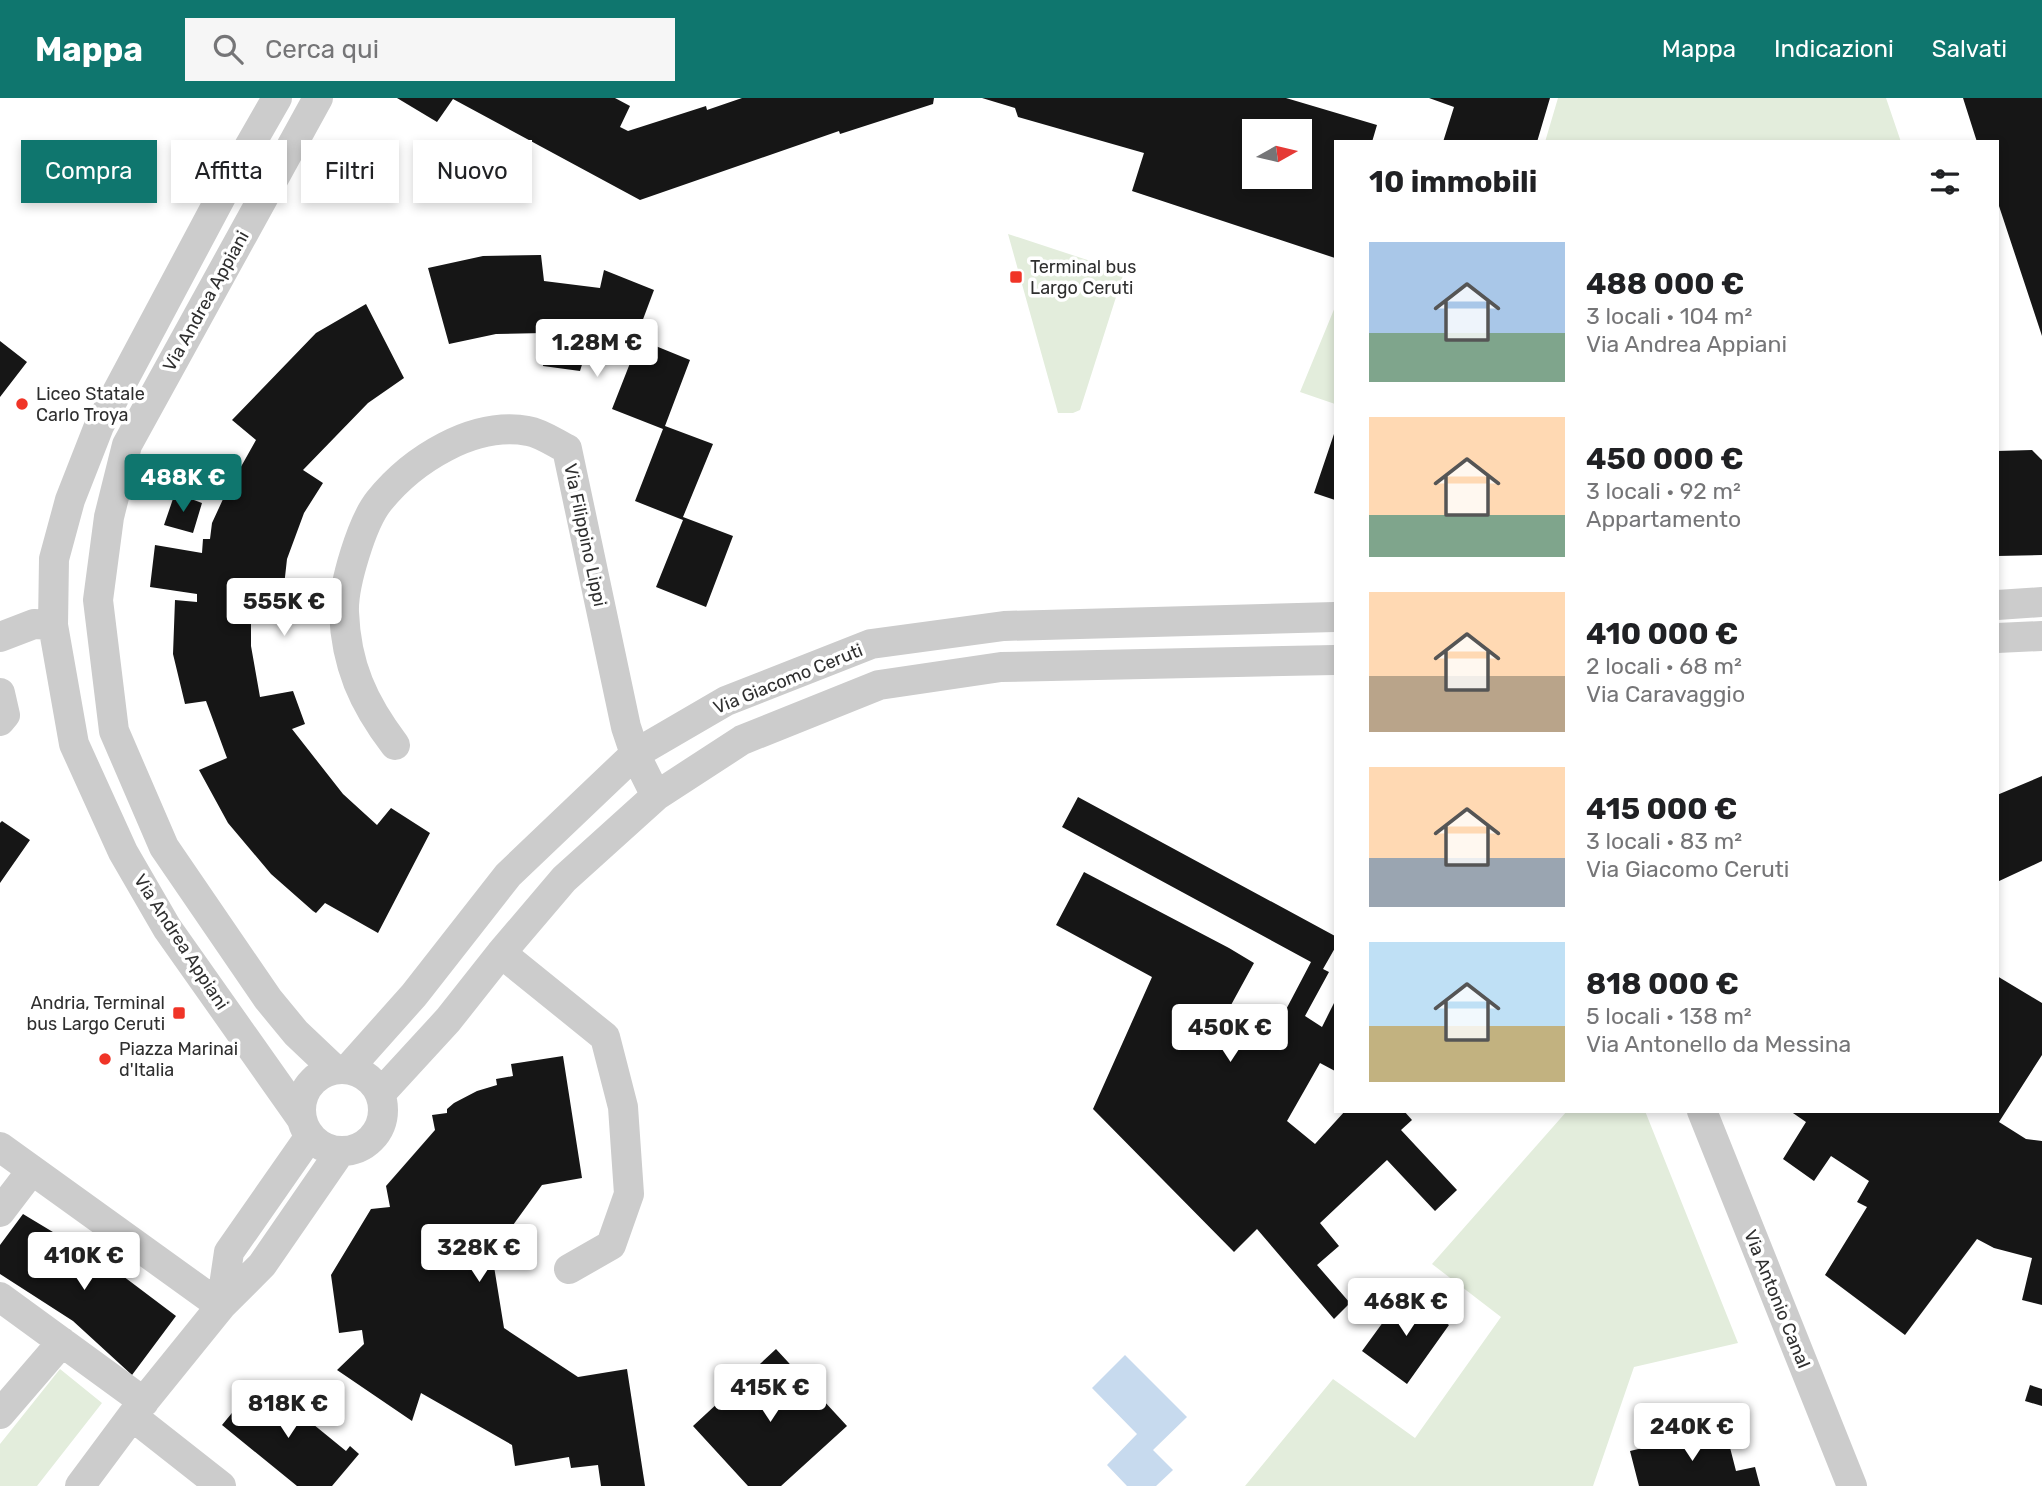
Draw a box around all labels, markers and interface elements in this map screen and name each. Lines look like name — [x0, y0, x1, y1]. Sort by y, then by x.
search box — [185, 18, 675, 81]
text: Mappa — [35, 30, 143, 69]
icon: search — [209, 30, 247, 68]
text: Cerca qui — [265, 34, 379, 65]
text: Mappa — [1662, 35, 1736, 63]
text: Indicazioni — [1774, 35, 1894, 63]
text: Salvati — [1932, 35, 2007, 63]
north arrow — [1242, 119, 1312, 189]
map controls — [1242, 119, 1312, 189]
chip: Compra — [21, 140, 157, 203]
chip: Affitta — [171, 140, 287, 203]
chip: Filtri — [301, 140, 399, 203]
chip: Nuovo — [413, 140, 532, 203]
icon: filters — [1926, 163, 1964, 201]
text: 10 immobili — [1369, 164, 1537, 200]
street label: Via Andrea Appiani — [158, 227, 254, 375]
place label: Terminal bus Largo Ceruti — [1030, 256, 1136, 299]
text: 488 000 € — [1586, 266, 1745, 302]
marker: Terminal bus Largo Ceruti — [1008, 269, 1024, 285]
icon: home — [1425, 270, 1509, 354]
text: 3 locali · 104 m² — [1586, 302, 1752, 330]
pin: 1.28M € — [532, 320, 662, 379]
text: 1.28M € — [552, 328, 642, 356]
text: Via Andrea Appiani — [1586, 330, 1787, 358]
place label: Liceo Statale Carlo Troya — [36, 383, 145, 426]
marker: Liceo Statale Carlo Troya — [14, 396, 30, 412]
text: 450 000 € — [1586, 441, 1744, 477]
icon: home — [1425, 445, 1509, 529]
pin: 488K € — [126, 454, 240, 514]
street label: Via Filippino Lippi — [559, 461, 611, 609]
text: 488K € — [141, 463, 225, 491]
text: 3 locali · 92 m² — [1586, 477, 1741, 505]
text: Appartamento — [1586, 505, 1741, 533]
pin: 555K € — [227, 578, 341, 638]
text: 555K € — [243, 587, 325, 615]
text: 410 000 € — [1586, 616, 1739, 652]
icon: home — [1425, 620, 1509, 704]
street label: Via Giacomo Ceruti — [710, 639, 866, 719]
text: 2 locali · 68 m² — [1586, 652, 1742, 680]
text: Via Caravaggio — [1586, 680, 1745, 708]
text: 415 000 € — [1586, 791, 1738, 827]
icon: home — [1425, 795, 1509, 879]
text: 3 locali · 83 m² — [1586, 827, 1742, 855]
text: Via Giacomo Ceruti — [1586, 855, 1789, 883]
street label: Via Andrea Appiani — [129, 870, 233, 1014]
text: 818 000 € — [1586, 966, 1739, 1002]
icon: home — [1425, 970, 1509, 1054]
place label: Andria, Terminal bus Largo Ceruti — [27, 992, 165, 1035]
text: 5 locali · 138 m² — [1586, 1002, 1752, 1030]
pin: 450K € — [1173, 1004, 1287, 1064]
marker: Andria, Terminal bus Largo Ceruti — [171, 1005, 187, 1021]
text: 450K € — [1188, 1013, 1272, 1041]
text: Via Antonello da Messina — [1586, 1030, 1851, 1058]
place label: Piazza Marinai d'Italia — [119, 1038, 238, 1081]
marker: Piazza Marinai d'Italia — [97, 1051, 113, 1067]
pin: 328K € — [422, 1224, 536, 1284]
street label: Via Antonio Canal — [1739, 1227, 1815, 1371]
pin: 410K € — [27, 1232, 141, 1292]
text: 328K € — [437, 1233, 521, 1261]
text: 410K € — [44, 1241, 124, 1269]
pin: 468K € — [1349, 1278, 1463, 1338]
text: 468K € — [1364, 1287, 1448, 1315]
pin: 415K € — [713, 1364, 827, 1424]
text: 415K € — [730, 1373, 810, 1401]
pin: 818K € — [231, 1380, 345, 1440]
text: 818K € — [248, 1389, 328, 1417]
pin: 240K € — [1635, 1404, 1749, 1463]
text: 240K € — [1650, 1412, 1734, 1440]

